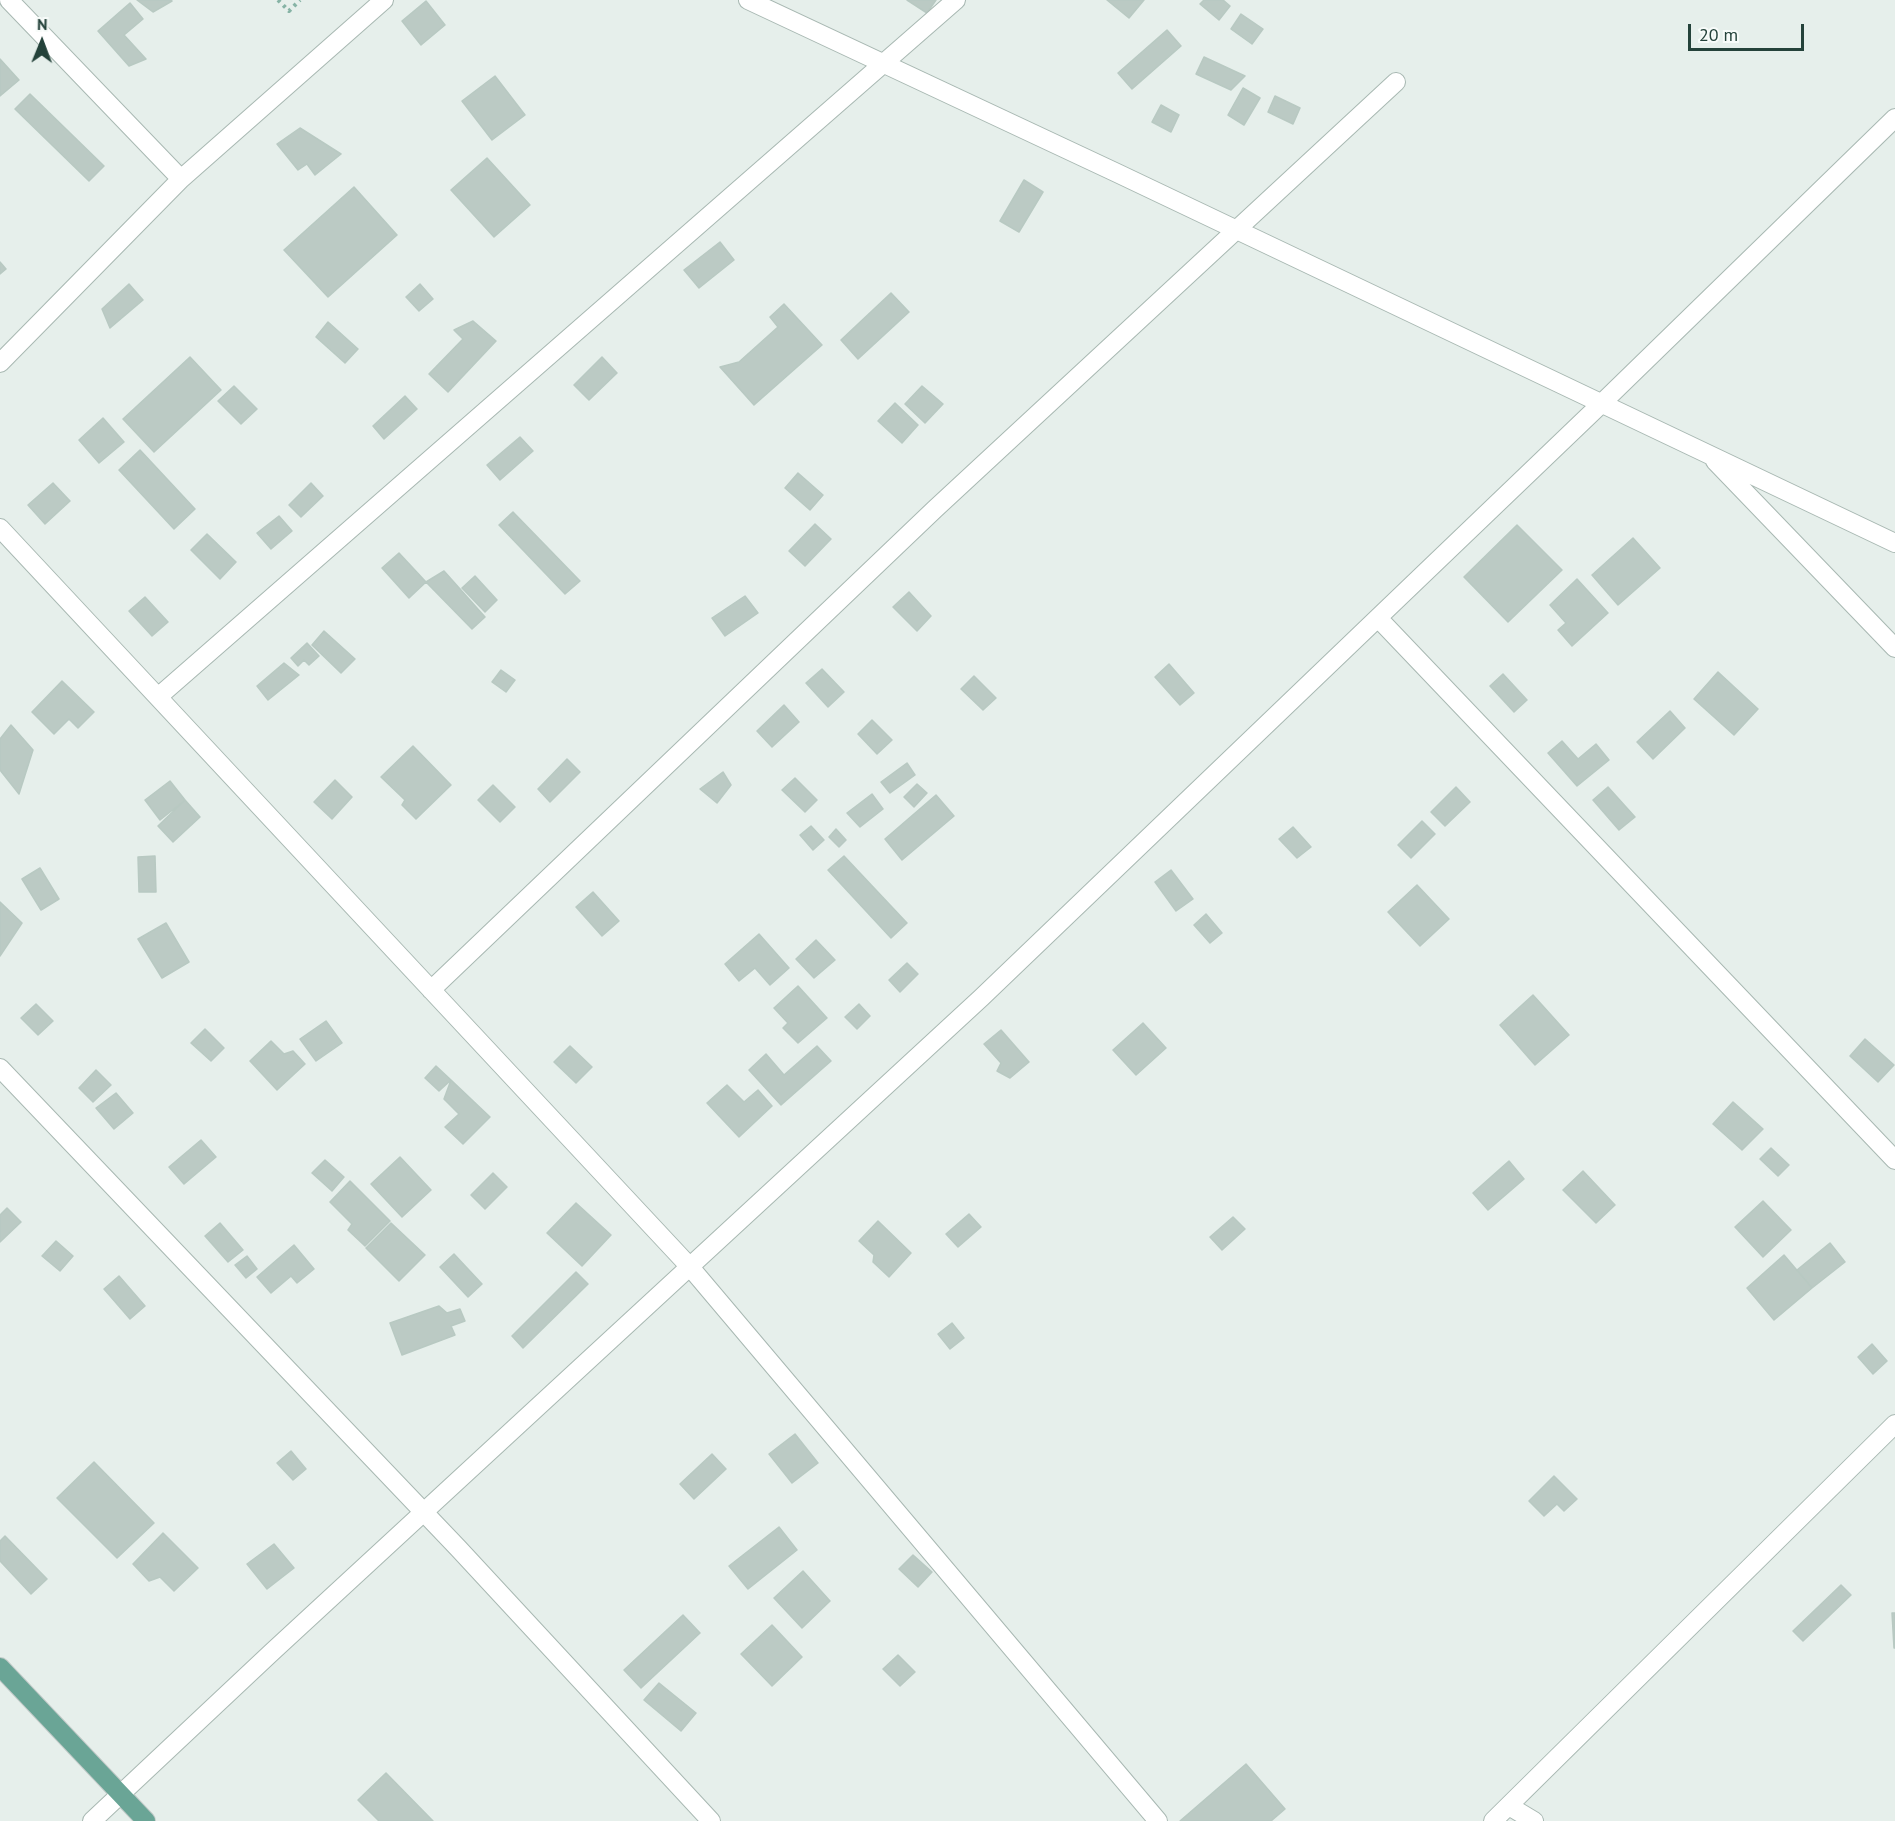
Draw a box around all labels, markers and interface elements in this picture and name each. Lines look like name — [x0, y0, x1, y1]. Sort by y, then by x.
north arrow — [12, 12, 72, 72]
scale bar — [1691, 12, 1806, 50]
text: N — [37, 14, 48, 34]
text: 20 m — [1699, 23, 1738, 46]

